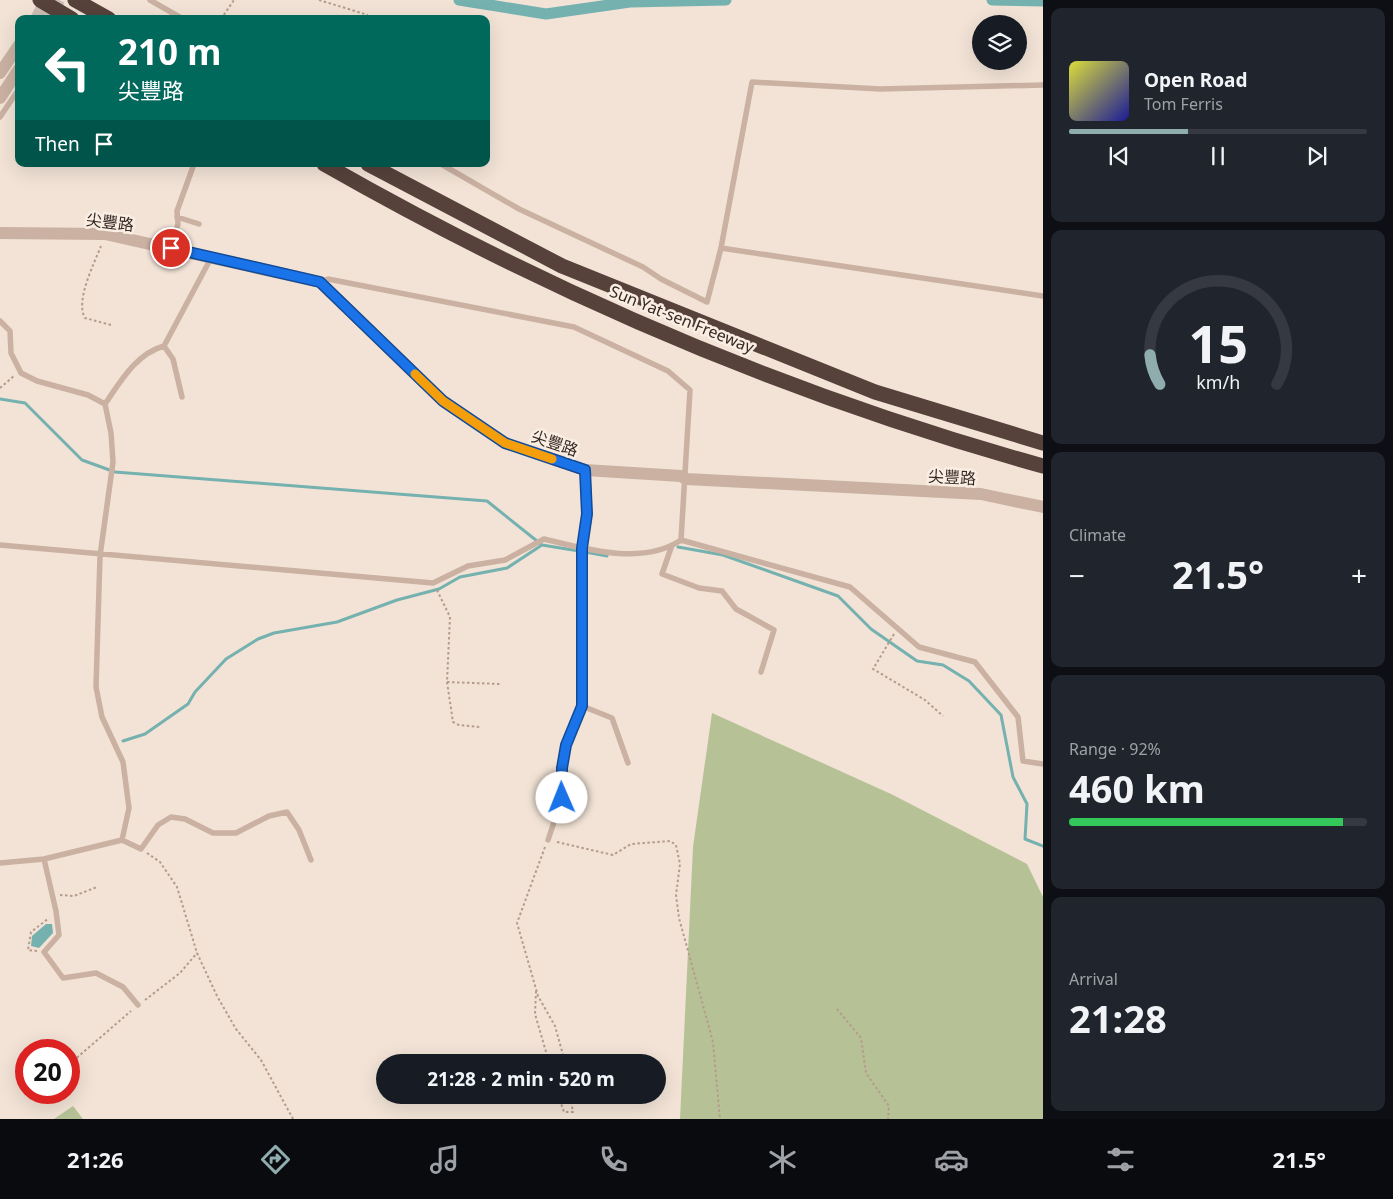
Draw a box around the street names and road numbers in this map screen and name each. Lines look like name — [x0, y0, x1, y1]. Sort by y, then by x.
street label: 尖豐路 — [85, 208, 135, 236]
street label: Sun Yat-sen Freeway — [607, 280, 758, 358]
street label: 尖豐路 — [529, 425, 581, 461]
street label: 尖豐路 — [927, 465, 977, 489]

